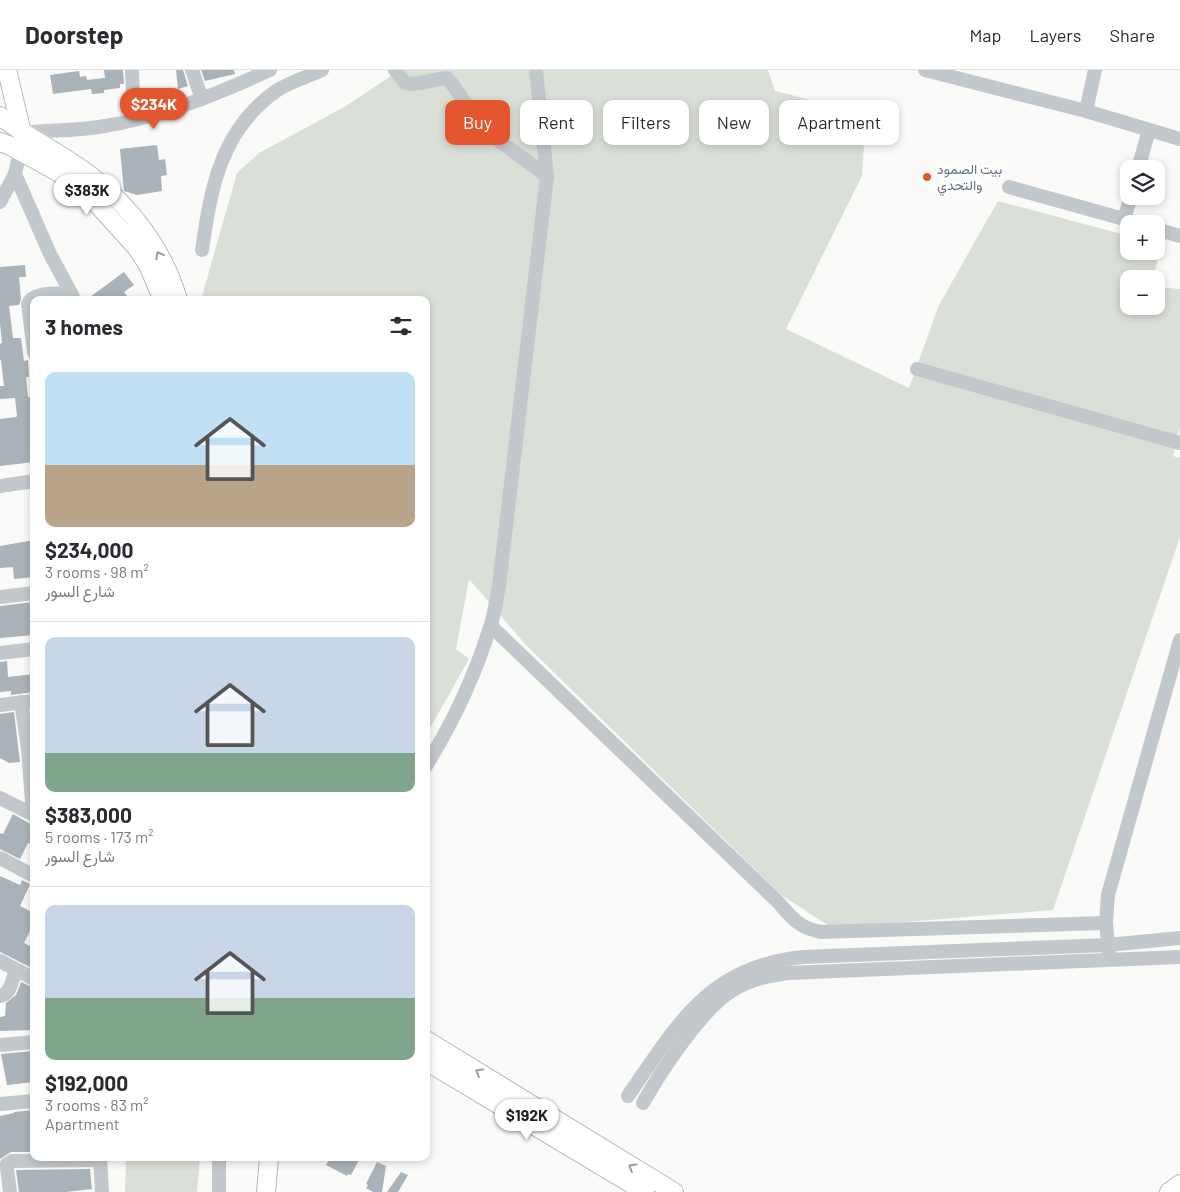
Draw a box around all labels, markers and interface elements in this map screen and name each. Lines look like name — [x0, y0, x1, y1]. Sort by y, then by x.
text: Doorstep — [25, 20, 123, 49]
text: Map — [969, 24, 1001, 46]
text: Layers — [1029, 24, 1082, 46]
text: Share — [1110, 24, 1155, 46]
pin: $234K — [119, 88, 189, 130]
text: $234K — [131, 94, 177, 113]
chip: Buy — [445, 100, 510, 145]
chip: Rent — [520, 100, 593, 145]
chip: Filters — [603, 100, 689, 145]
chip: New — [699, 100, 769, 145]
chip: Apartment — [779, 100, 899, 145]
place label: بيت الصمود والتحدي — [937, 160, 1002, 197]
map controls — [1120, 160, 1165, 315]
button: layers — [1120, 160, 1165, 205]
marker: بيت الصمود والتحدي — [921, 171, 933, 183]
pin: $383K — [52, 174, 122, 216]
text: $383K — [64, 180, 110, 199]
button: + — [1120, 215, 1165, 260]
one-way arrow — [155, 252, 165, 261]
button: − — [1120, 270, 1165, 315]
icon: filters — [387, 312, 415, 340]
text: 3 homes — [45, 314, 123, 339]
icon: home — [185, 404, 275, 494]
text: $234,000 — [45, 537, 133, 562]
text: 3 rooms · 98 m² — [45, 562, 149, 581]
text: شارع السور — [45, 581, 115, 600]
icon: home — [185, 670, 275, 760]
text: $383,000 — [45, 802, 132, 827]
text: 5 rooms · 173 m² — [45, 827, 153, 846]
text: شارع السور — [45, 846, 115, 865]
icon: home — [185, 938, 275, 1028]
one-way arrow — [475, 1069, 484, 1079]
text: $192,000 — [45, 1070, 128, 1095]
text: 3 rooms · 83 m² — [45, 1095, 149, 1114]
pin: $192K — [492, 1098, 562, 1141]
text: $192K — [506, 1105, 548, 1124]
text: Apartment — [45, 1114, 120, 1133]
one-way arrow — [629, 1163, 638, 1173]

